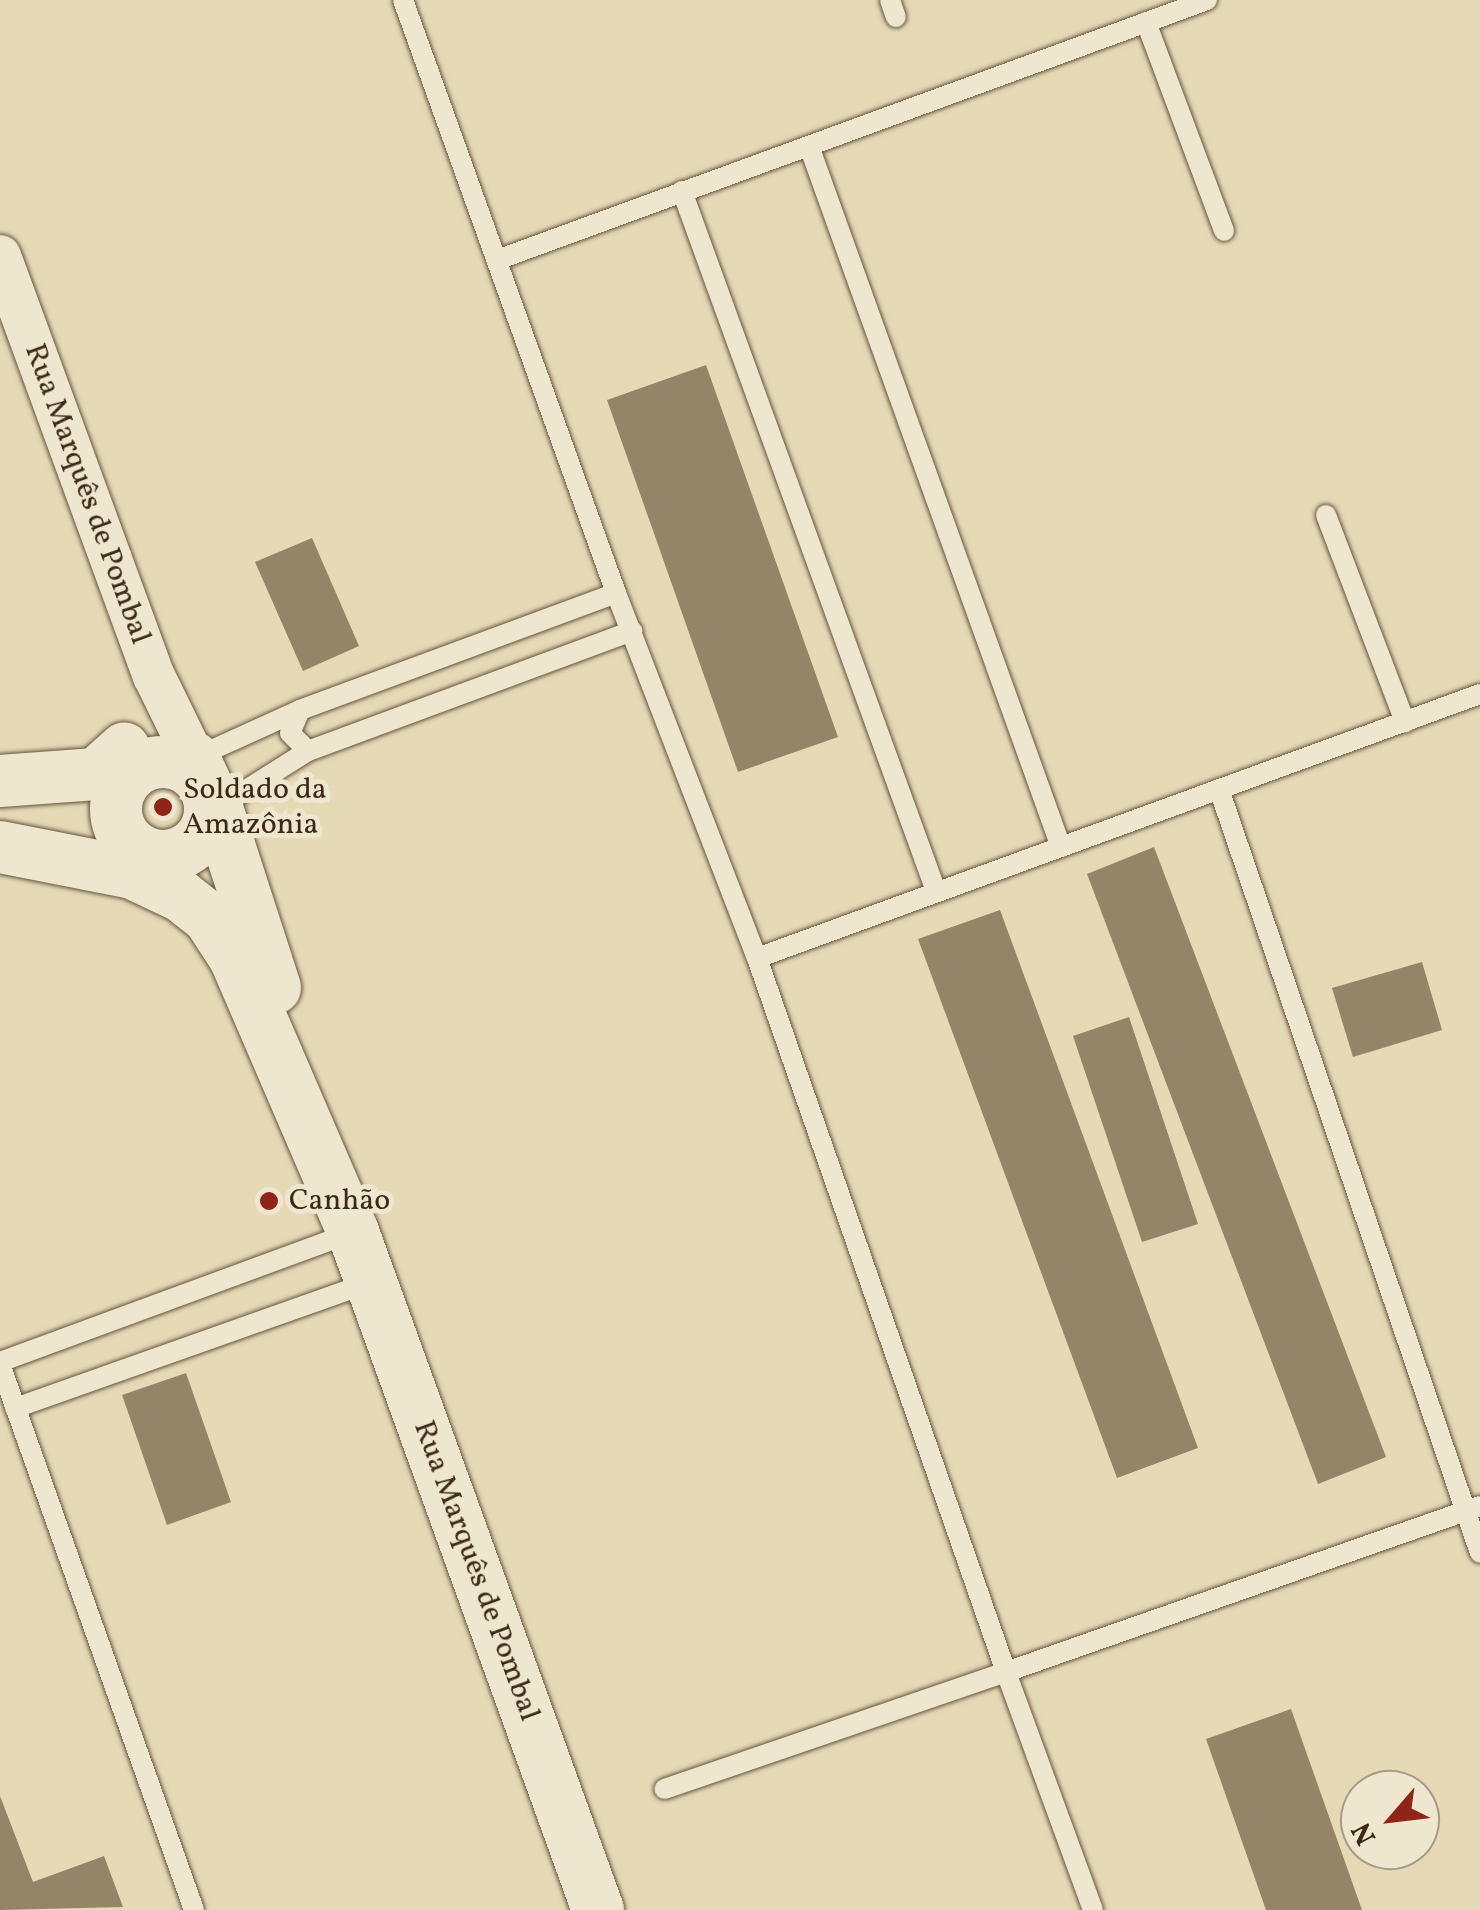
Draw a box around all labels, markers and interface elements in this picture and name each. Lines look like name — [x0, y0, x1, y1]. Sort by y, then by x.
street label: Rua Marquês de Pombal — [16, 339, 158, 649]
place label: Soldado da Amazônia — [183, 772, 327, 842]
marker: Soldado da Amazônia — [152, 796, 174, 818]
place label: Canhão — [289, 1183, 390, 1219]
marker: Canhão — [258, 1190, 280, 1212]
street label: Rua Marquês de Pombal — [405, 1416, 547, 1726]
north arrow — [1340, 1770, 1440, 1870]
text: N — [1343, 1815, 1387, 1852]

